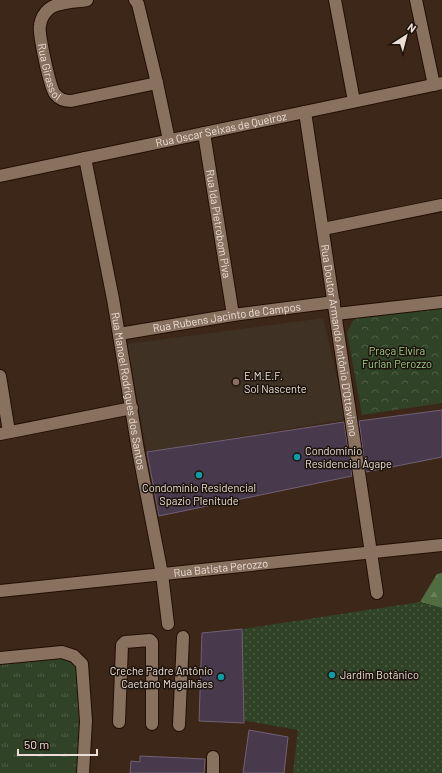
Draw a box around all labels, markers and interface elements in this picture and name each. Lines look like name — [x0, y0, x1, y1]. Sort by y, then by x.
north arrow — [386, 16, 426, 56]
text: N — [405, 20, 419, 35]
street label: Rua Girassol — [36, 42, 64, 103]
street label: Rua Oscar Seixas de Queiroz — [154, 109, 288, 149]
street label: Rua Ida Pietrobom Piva — [204, 169, 234, 279]
street label: Rua Doutor Armando Antônio D'Ottaviano — [319, 243, 361, 437]
street label: Rua Rubens Jacinto de Campos — [152, 299, 301, 334]
street label: Rua Manoel Rodrigues dos Santos — [109, 311, 149, 471]
park label: Praça Elvira Furlan Perozzo — [362, 344, 432, 370]
place label: E.M.E.F. Sol Nascente — [244, 369, 307, 395]
marker: E.M.E.F. Sol Nascente — [231, 377, 241, 387]
place label: Condominio Residencial Ágape — [305, 444, 392, 470]
marker: Condominio Residencial Ágape — [292, 452, 302, 462]
marker: Condomínio Residencial Spazio Plenitude — [194, 470, 204, 480]
place label: Condomínio Residencial Spazio Plenitude — [142, 481, 256, 507]
street label: Rua Batista Perozzo — [173, 556, 269, 579]
place label: Creche Padre Antônio Caetano Magalhães — [110, 664, 213, 690]
place label: Jardim Botânico — [340, 668, 419, 681]
marker: Jardim Botânico — [327, 670, 337, 680]
marker: Creche Padre Antônio Caetano Magalhães — [216, 672, 226, 682]
scale bar — [18, 731, 97, 757]
text: 50 m — [24, 737, 49, 751]

